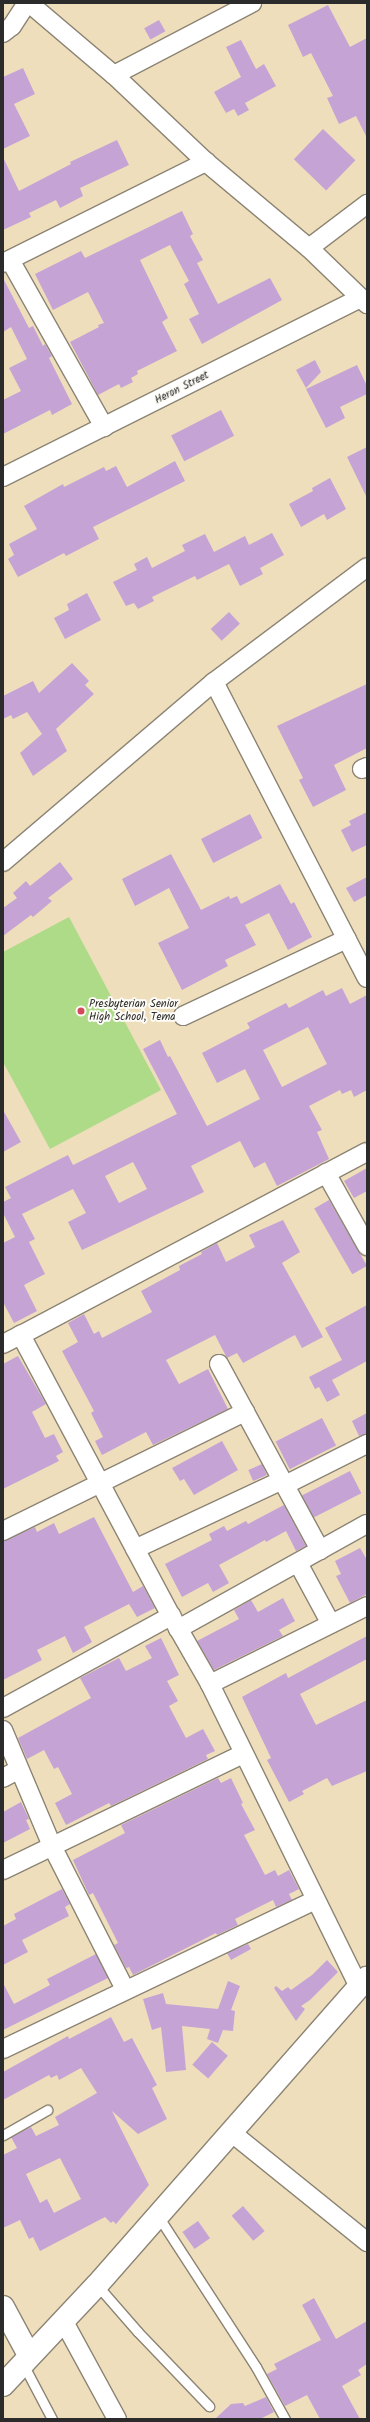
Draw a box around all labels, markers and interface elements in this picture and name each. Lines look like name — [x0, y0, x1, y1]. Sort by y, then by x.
street label: Heron Street — [153, 369, 211, 407]
place label: Presbyterian Senior High School, Tema — [89, 998, 178, 1024]
marker: Presbyterian Senior High School, Tema — [76, 1006, 86, 1016]

